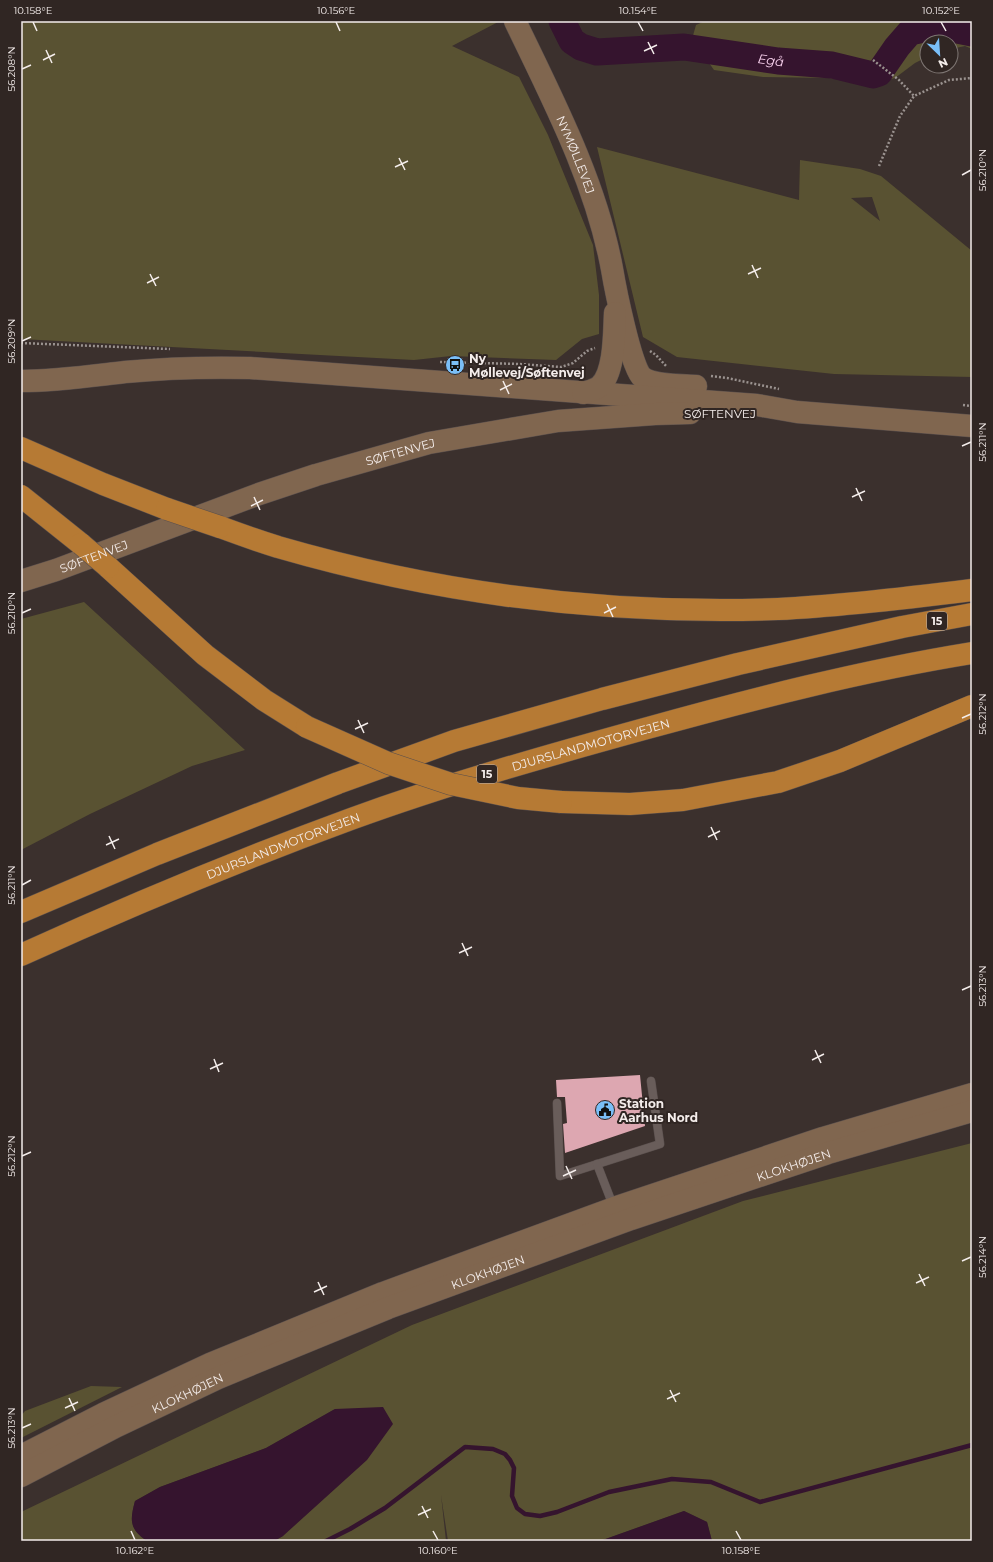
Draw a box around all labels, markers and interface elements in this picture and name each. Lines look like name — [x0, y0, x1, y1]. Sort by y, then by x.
text: 10.158°E — [14, 4, 53, 17]
text: 10.156°E — [317, 4, 355, 17]
text: 10.154°E — [619, 4, 658, 17]
text: 10.152°E — [922, 4, 960, 17]
north arrow — [919, 34, 959, 74]
text: 56.208°N — [5, 46, 18, 92]
water label: Egå — [757, 50, 785, 69]
text: N — [936, 55, 950, 71]
street label: NYMØLLEVEJ — [554, 113, 599, 196]
text: 56.210°N — [976, 149, 989, 191]
text: 56.209°N — [5, 319, 18, 363]
place label: Ny Møllevej/Søftenvej — [469, 351, 585, 380]
bus stop icon: Ny Møllevej/Søftenvej — [444, 354, 466, 376]
street label: SØFTENVEJ — [684, 406, 756, 421]
text: 56.211°N — [976, 422, 989, 462]
street label: SØFTENVEJ — [364, 435, 436, 468]
street label: SØFTENVEJ — [57, 536, 130, 575]
text: 56.210°N — [5, 592, 18, 634]
road number: 15 — [927, 612, 947, 630]
text: 56.212°N — [976, 693, 989, 735]
street label: DJURSLANDMOTORVEJEN — [510, 715, 671, 774]
road number: 15 — [477, 765, 497, 783]
street label: DJURSLANDMOTORVEJEN — [204, 809, 362, 882]
text: 56.211°N — [5, 865, 18, 905]
text: 56.213°N — [976, 965, 989, 1007]
place label: Station Aarhus Nord — [618, 1096, 698, 1125]
public building icon: Station Aarhus Nord — [594, 1099, 616, 1121]
text: 56.212°N — [5, 1135, 18, 1177]
street label: KLOKHØJEN — [754, 1145, 833, 1184]
text: 56.214°N — [976, 1236, 989, 1278]
street label: KLOKHØJEN — [449, 1251, 527, 1292]
street label: KLOKHØJEN — [149, 1369, 225, 1416]
text: 56.213°N — [5, 1407, 18, 1449]
text: 10.162°E — [116, 1544, 154, 1557]
text: 10.160°E — [418, 1544, 458, 1557]
text: 10.158°E — [722, 1544, 761, 1557]

